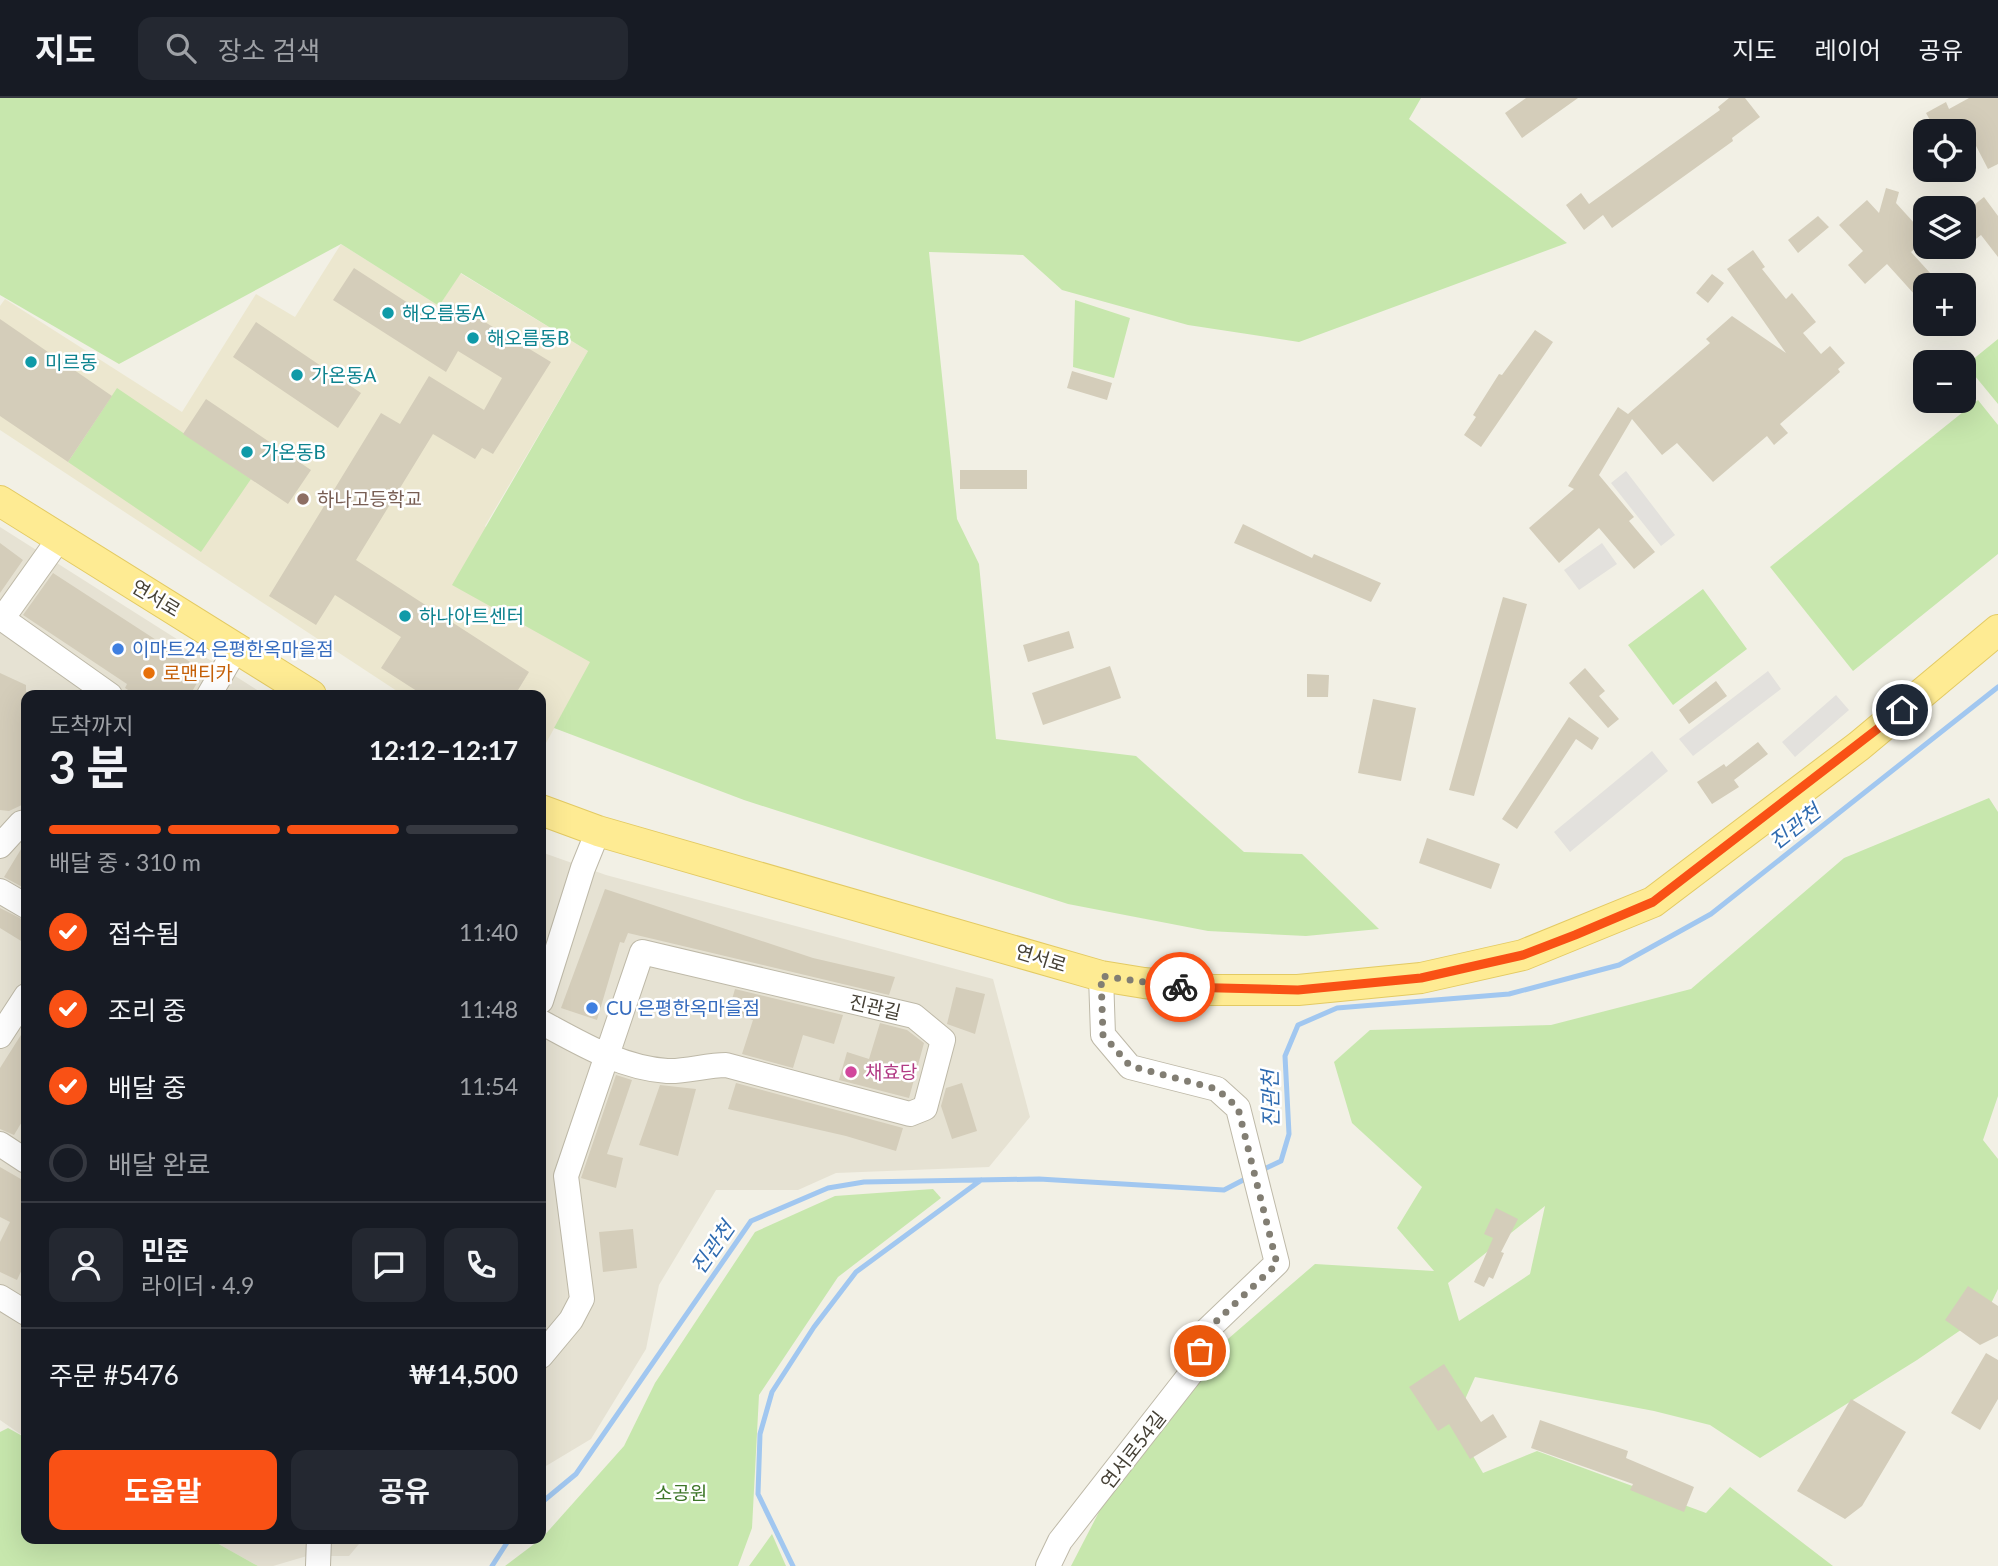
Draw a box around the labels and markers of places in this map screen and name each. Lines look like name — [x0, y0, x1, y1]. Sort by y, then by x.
place label: 해오름동A — [402, 301, 485, 324]
marker: 해오름동A — [380, 305, 396, 321]
place label: 해오름동B — [487, 326, 569, 349]
marker: 해오름동B — [465, 330, 481, 346]
place label: 미르동 — [45, 350, 97, 373]
marker: 미르동 — [23, 354, 39, 370]
place label: 가온동A — [311, 363, 376, 386]
marker: 가온동A — [289, 367, 305, 383]
place label: 가온동B — [261, 440, 326, 463]
marker: 가온동B — [239, 444, 255, 460]
place label: 하나고등학교 — [317, 487, 422, 510]
marker: 하나고등학교 — [295, 491, 311, 507]
place label: 하나아트센터 — [419, 604, 524, 627]
marker: 하나아트센터 — [397, 608, 413, 624]
place label: 이마트24 은평한옥마을점 — [132, 637, 334, 660]
marker: 이마트24 은평한옥마을점 — [110, 641, 126, 657]
place label: 로맨티카 — [163, 661, 233, 684]
marker: 로맨티카 — [141, 665, 157, 681]
pin — [1872, 680, 1932, 740]
place label: CU 은평한옥마을점 — [606, 996, 760, 1019]
marker: CU 은평한옥마을점 — [584, 1000, 600, 1016]
place label: 채효당 — [865, 1060, 917, 1083]
marker: 채효당 — [843, 1064, 859, 1080]
pin — [1170, 1321, 1230, 1381]

